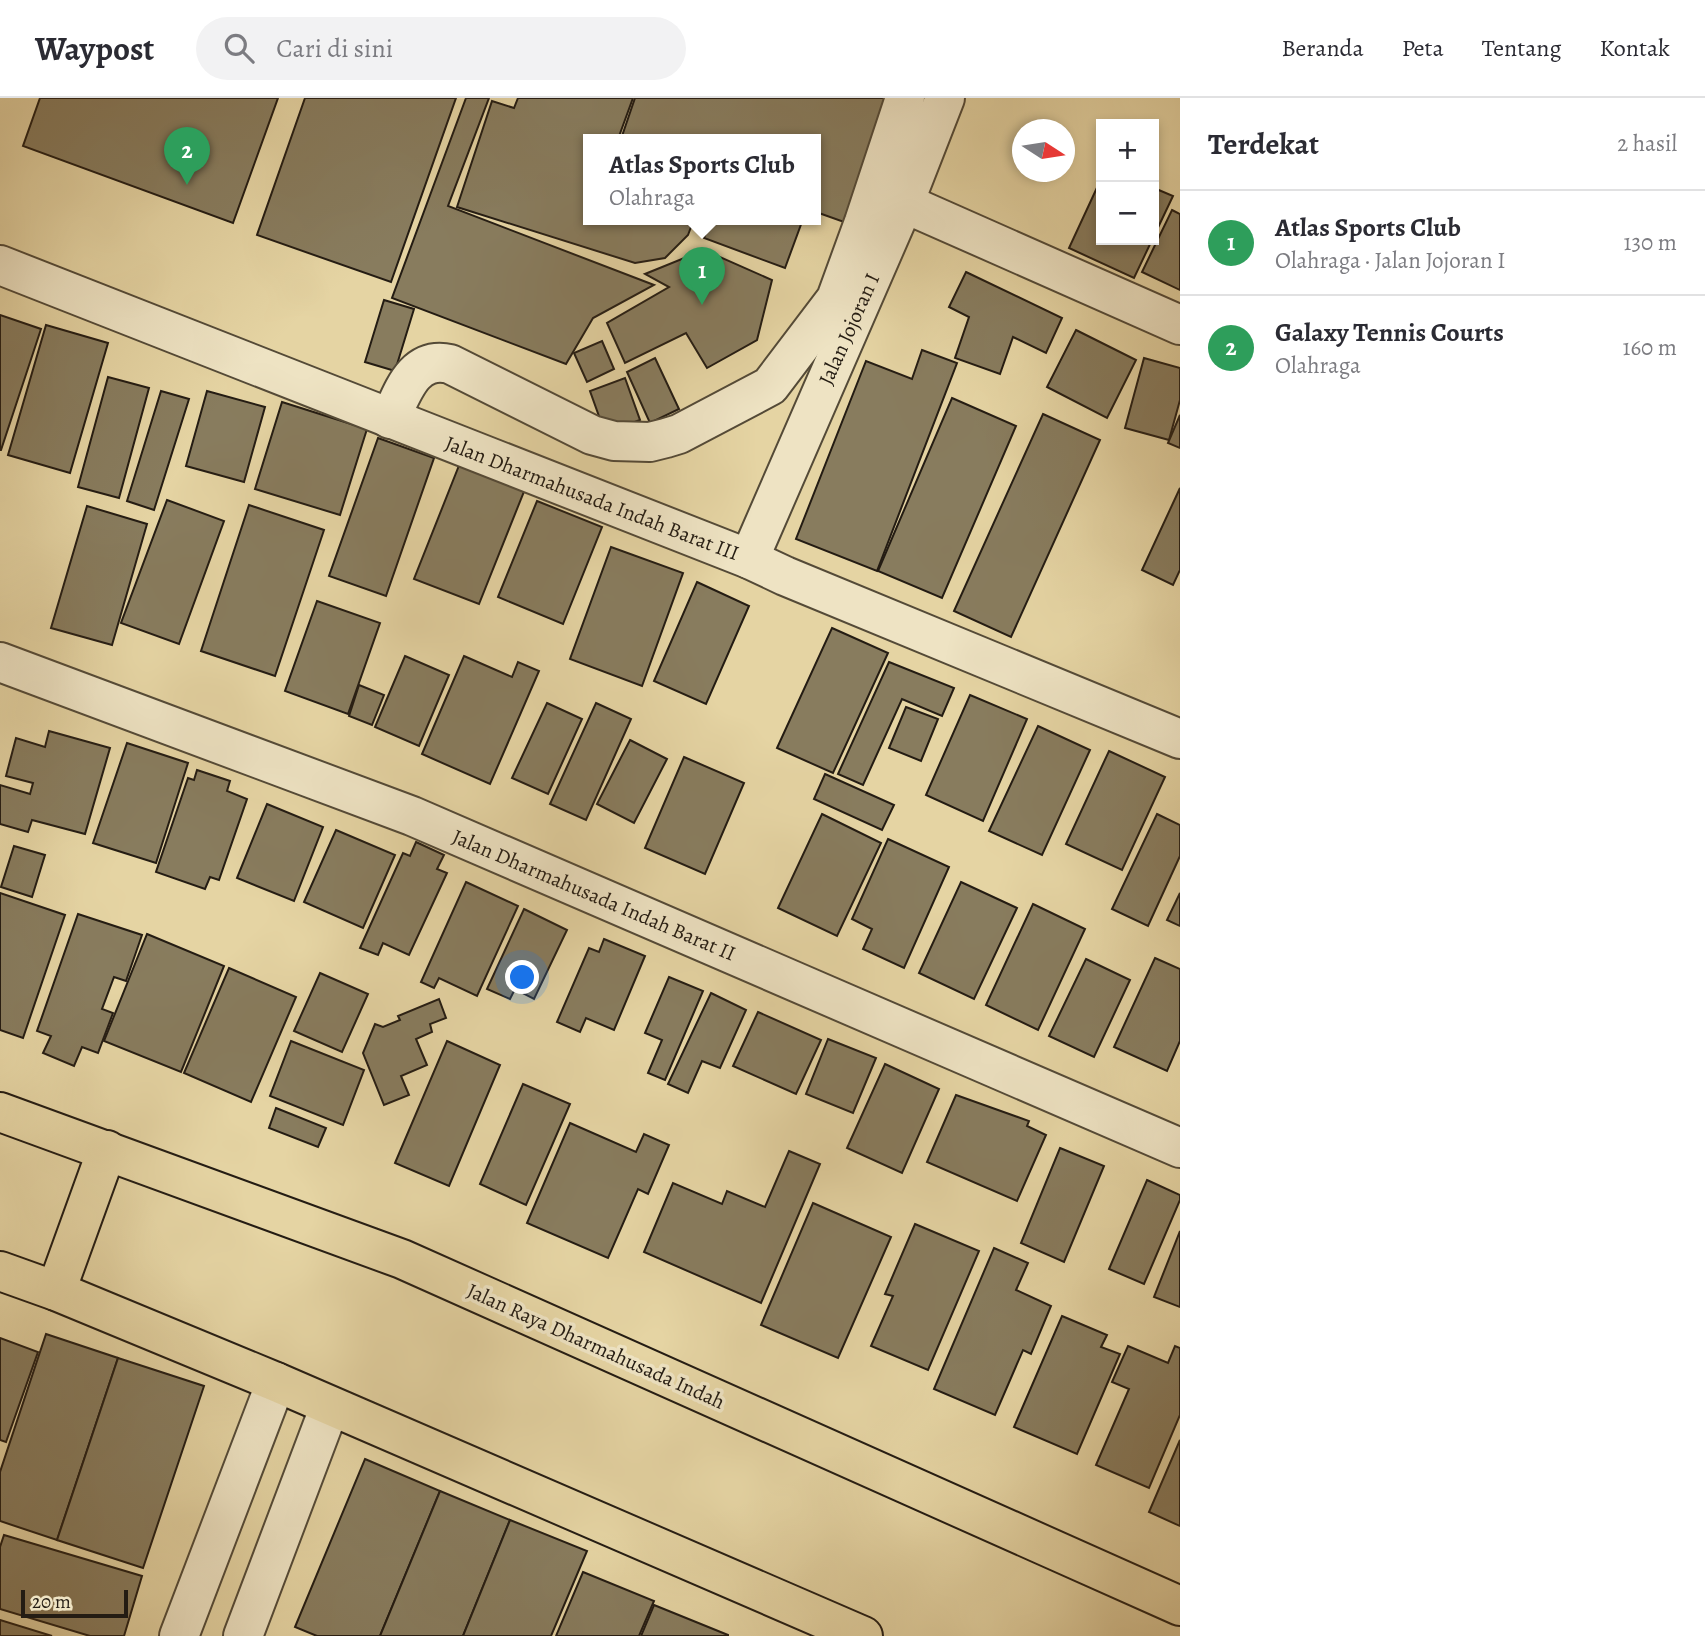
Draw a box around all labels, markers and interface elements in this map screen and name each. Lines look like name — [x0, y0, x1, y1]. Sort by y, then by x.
search box — [196, 17, 686, 80]
text: Waypost — [35, 26, 154, 71]
icon: search — [220, 29, 258, 67]
text: Cari di sini — [276, 31, 393, 66]
text: Beranda — [1281, 32, 1364, 64]
text: Peta — [1402, 32, 1444, 64]
text: Tentang — [1482, 32, 1562, 64]
text: Kontak — [1600, 32, 1670, 64]
north arrow — [1012, 119, 1075, 182]
map controls — [1096, 119, 1159, 245]
button: + — [1096, 119, 1159, 182]
text: Terdekat — [1208, 124, 1319, 164]
pin: 2 — [164, 127, 210, 185]
text: 2 hasil — [1617, 128, 1677, 159]
popup — [583, 134, 821, 225]
text: Atlas Sports Club — [609, 147, 795, 182]
text: Olahraga — [609, 182, 695, 213]
button: − — [1096, 182, 1159, 245]
text: Atlas Sports Club — [1275, 210, 1461, 245]
text: 1 — [1227, 227, 1235, 258]
text: 130 m — [1624, 227, 1677, 258]
text: Olahraga · Jalan Jojoran I — [1275, 245, 1505, 276]
pin: 1 — [679, 247, 725, 305]
street label: Jalan Jojoran I — [812, 269, 886, 389]
text: Galaxy Tennis Courts — [1275, 315, 1504, 350]
text: 2 — [1225, 332, 1237, 363]
text: 160 m — [1623, 332, 1677, 363]
text: Olahraga — [1275, 350, 1361, 381]
street label: Jalan Dharmahusada Indah Barat III — [441, 429, 743, 567]
street label: Jalan Dharmahusada Indah Barat II — [448, 822, 740, 968]
your location — [505, 960, 539, 994]
street label: Jalan Raya Dharmahusada Indah — [463, 1276, 729, 1416]
scale bar — [21, 1587, 128, 1619]
text: 20 m — [32, 1589, 71, 1615]

